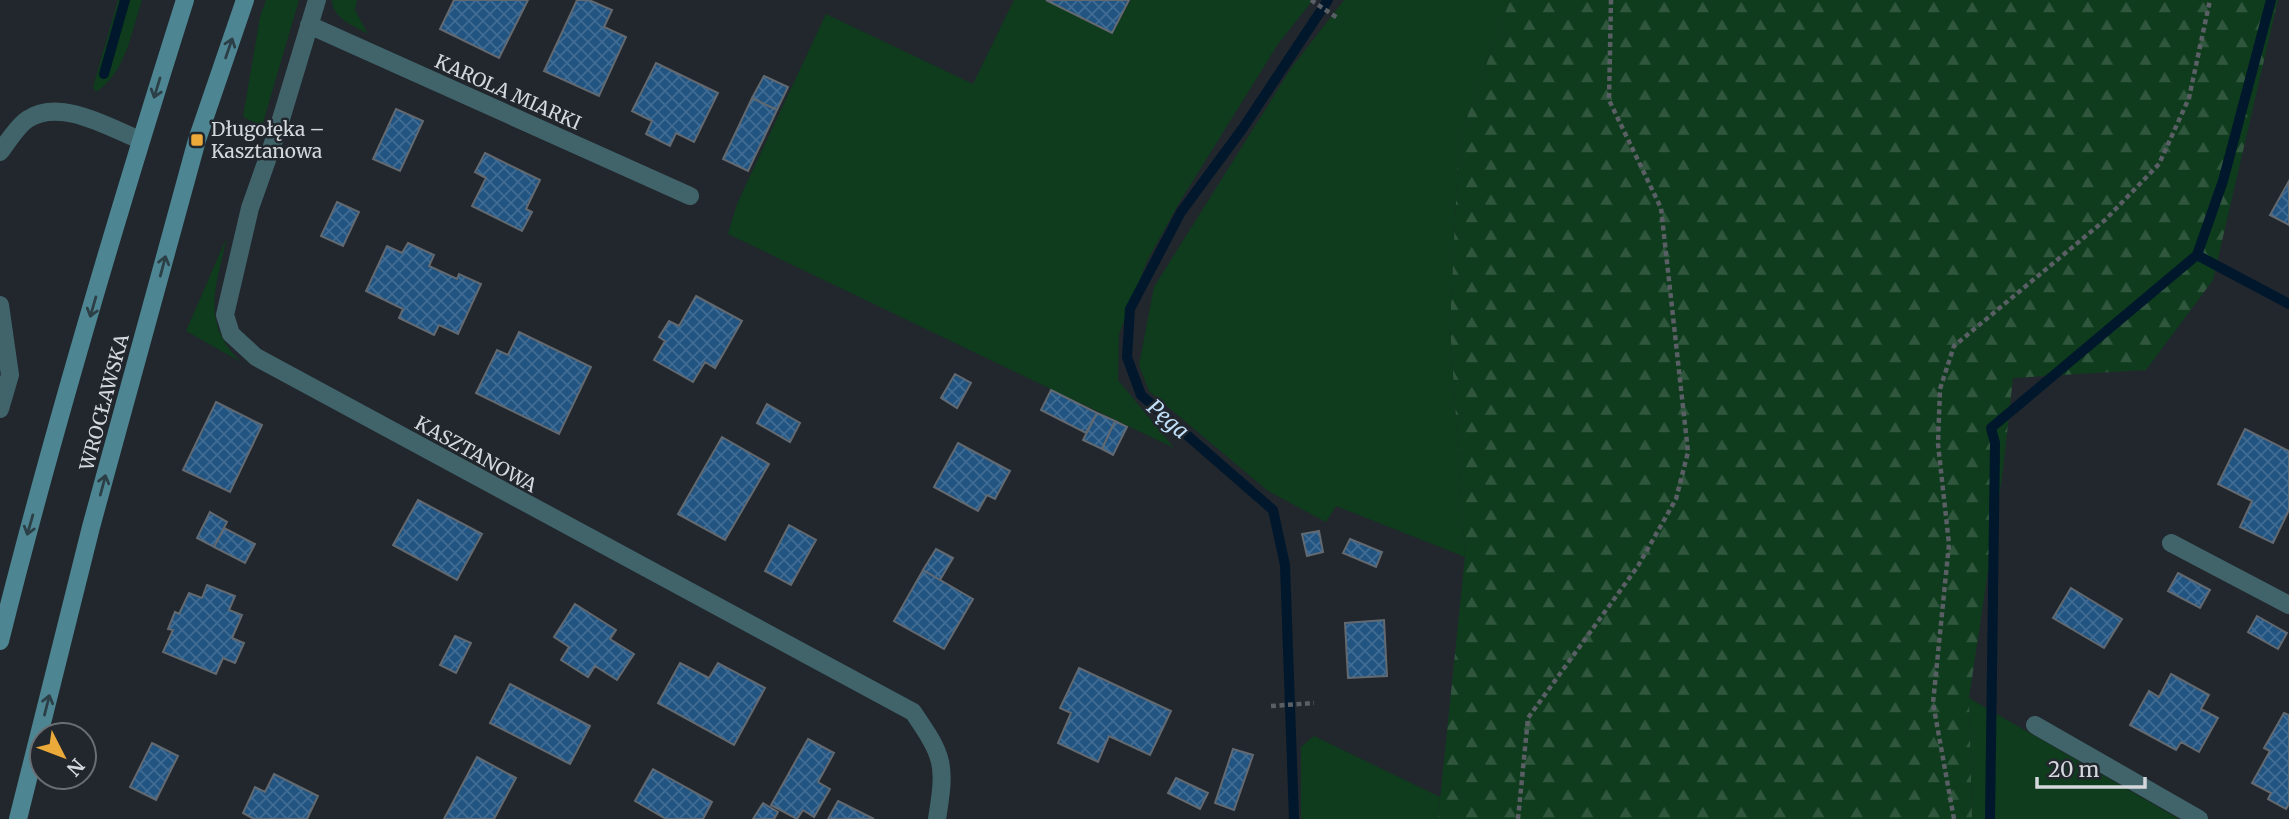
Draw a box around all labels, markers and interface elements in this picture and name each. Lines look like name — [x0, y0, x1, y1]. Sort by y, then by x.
one-way arrow — [223, 37, 236, 59]
street label: KAROLA MIARKI — [431, 49, 585, 135]
one-way arrow — [149, 77, 162, 99]
place label: Długołęka – Kasztanowa — [211, 117, 325, 163]
marker: Długołęka – Kasztanowa — [189, 132, 205, 148]
one-way arrow — [157, 255, 170, 277]
one-way arrow — [85, 295, 98, 317]
street label: WROCŁAWSKA — [74, 330, 134, 474]
water label: Pęga — [1142, 393, 1194, 445]
street label: KASZTANOWA — [411, 411, 542, 498]
one-way arrow — [97, 474, 110, 497]
one-way arrow — [22, 514, 35, 536]
one-way arrow — [41, 695, 54, 717]
north arrow — [28, 721, 98, 791]
scale bar — [2037, 746, 2146, 790]
text: N — [62, 754, 90, 781]
text: 20 m — [2048, 756, 2100, 783]

